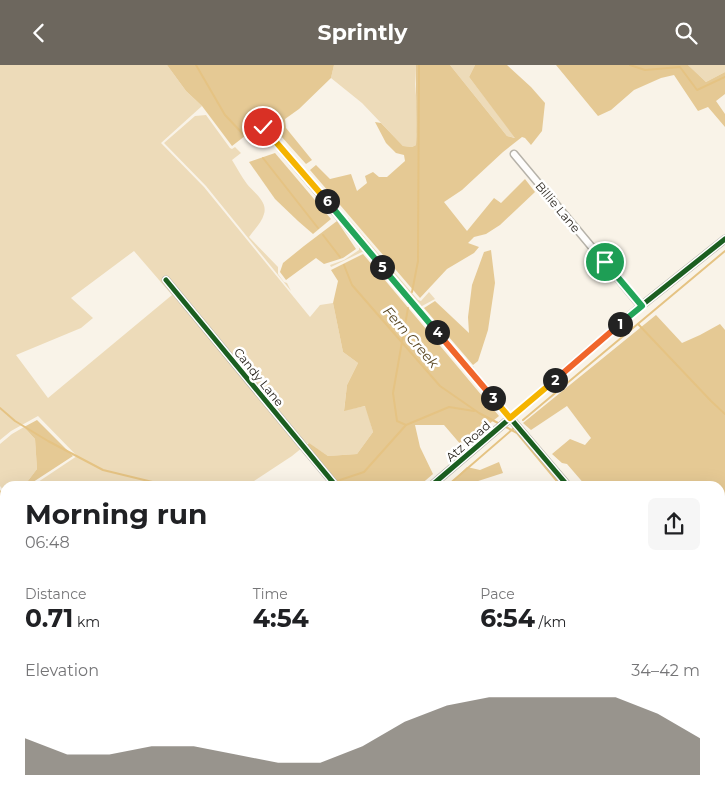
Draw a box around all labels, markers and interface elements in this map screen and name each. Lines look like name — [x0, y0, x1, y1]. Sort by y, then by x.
icon: back — [25, 19, 53, 47]
text: Sprintly — [318, 19, 407, 46]
icon: search — [672, 19, 700, 47]
pin — [242, 106, 284, 148]
icon: check — [249, 113, 277, 141]
street label: Billie Lane — [532, 178, 584, 236]
pin: 6 — [314, 189, 340, 213]
text: 6 — [323, 192, 332, 210]
pin — [584, 241, 626, 283]
icon: arrive — [591, 248, 619, 276]
pin: 5 — [370, 255, 394, 279]
text: 5 — [378, 258, 387, 276]
water label: Fern Creek — [379, 302, 443, 372]
pin: 1 — [608, 311, 632, 337]
text: 1 — [618, 315, 623, 333]
pin: 4 — [424, 319, 450, 345]
text: 4 — [433, 323, 442, 341]
street label: Candy Lane — [231, 345, 287, 409]
pin: 2 — [542, 367, 568, 393]
text: 2 — [551, 371, 560, 389]
pin: 3 — [480, 385, 506, 411]
text: 3 — [489, 389, 498, 407]
street label: Atz Road — [443, 418, 493, 464]
text: Morning run — [25, 497, 207, 531]
button: share — [648, 498, 700, 550]
text: 06:48 — [25, 533, 70, 552]
text: Distance — [25, 585, 87, 603]
text: Time — [253, 585, 288, 603]
text: Pace — [480, 585, 515, 603]
text: 0.71 — [25, 603, 73, 633]
text: 4:54 — [253, 603, 309, 633]
text: 6:54 — [480, 603, 535, 633]
text: km — [73, 613, 100, 631]
text: /km — [535, 613, 566, 631]
text: Elevation — [25, 661, 99, 680]
text: 34–42 m — [631, 661, 700, 680]

